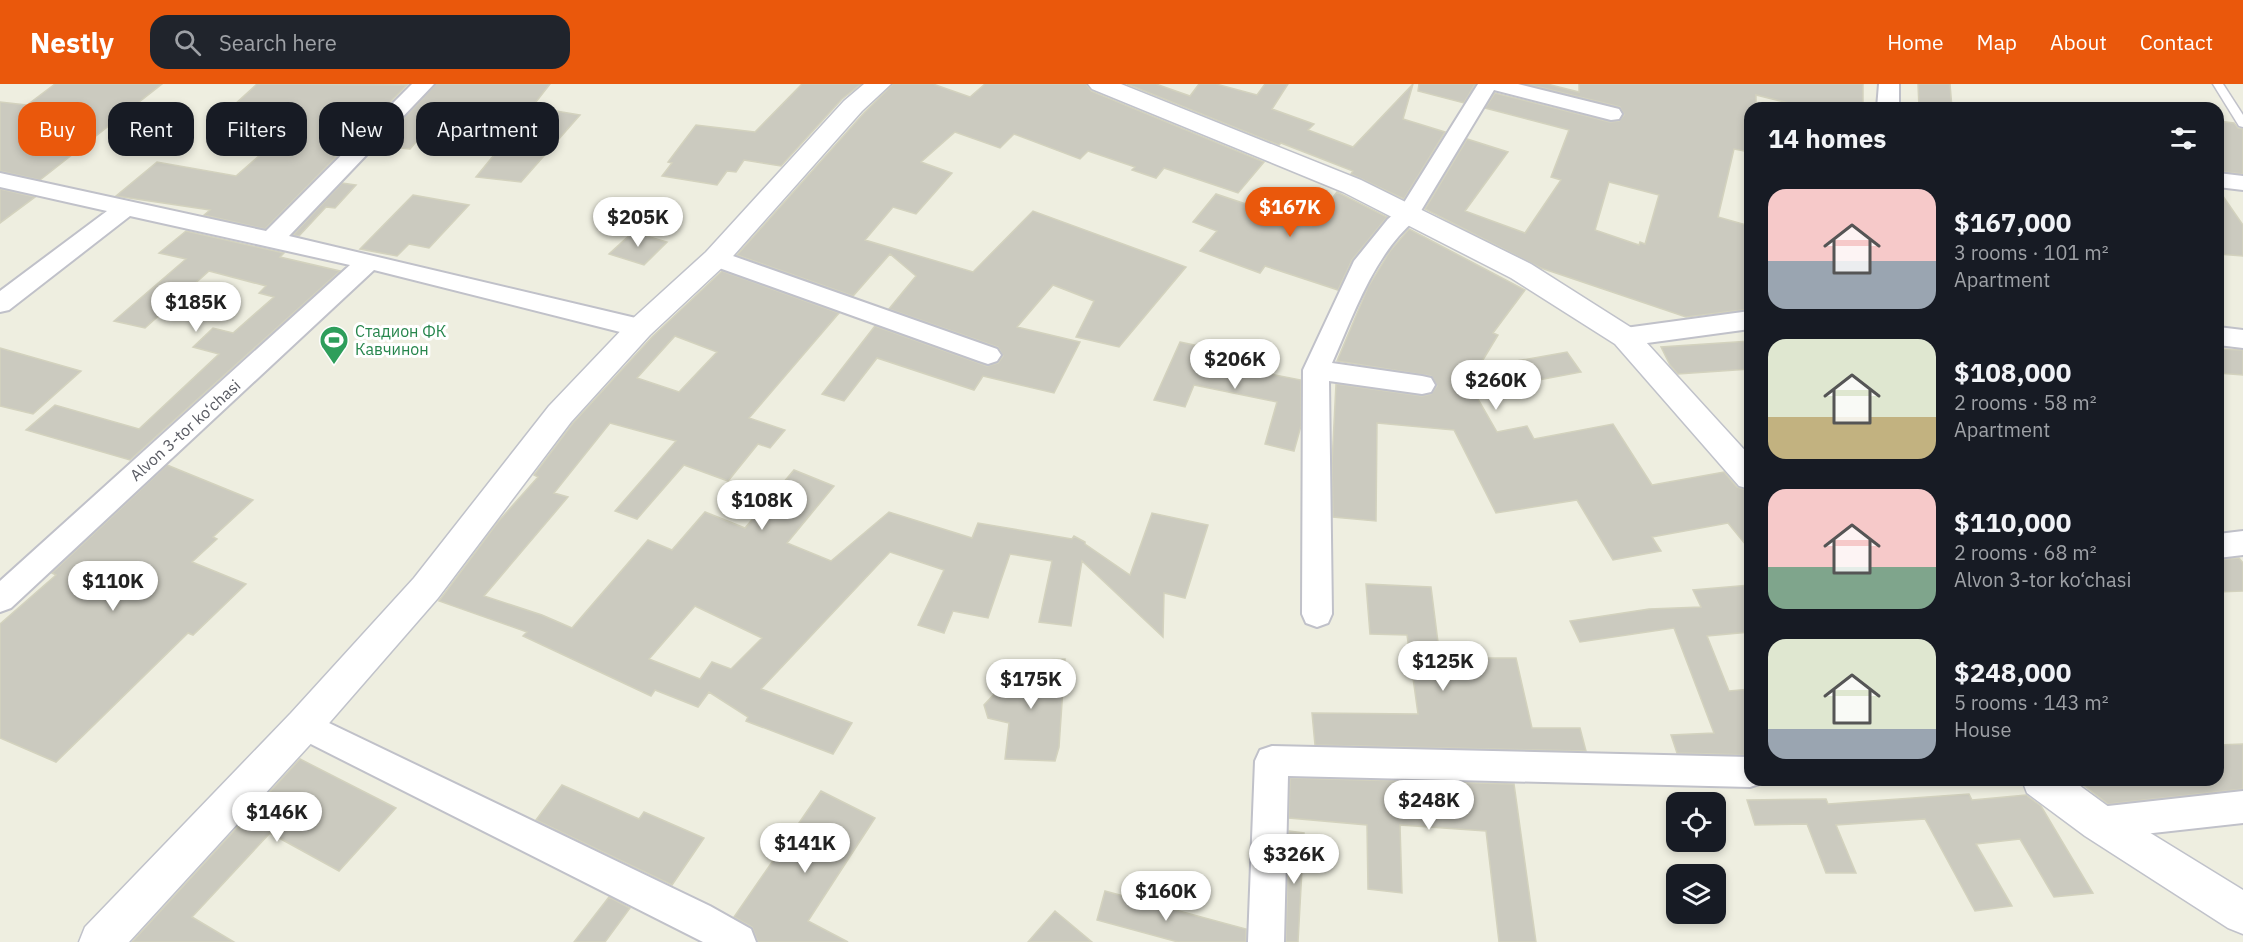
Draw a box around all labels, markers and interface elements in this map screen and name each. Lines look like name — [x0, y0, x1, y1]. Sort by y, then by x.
search box — [150, 15, 570, 69]
text: Nestly — [30, 24, 114, 61]
icon: search — [171, 26, 204, 59]
text: Search here — [219, 28, 337, 57]
text: Home — [1887, 28, 1944, 56]
text: Map — [1977, 28, 2017, 56]
text: About — [2050, 28, 2107, 56]
text: Contact — [2140, 28, 2213, 56]
chip: Buy — [18, 102, 96, 156]
chip: Rent — [108, 102, 194, 156]
chip: Filters — [206, 102, 307, 156]
chip: New — [319, 102, 404, 156]
chip: Apartment — [416, 102, 559, 156]
text: 14 homes — [1768, 121, 1886, 155]
icon: filters — [2167, 122, 2200, 155]
pin: $167K — [1248, 187, 1332, 238]
text: $167K — [1259, 193, 1321, 220]
pin: $205K — [596, 197, 680, 248]
text: $205K — [607, 203, 669, 230]
text: $167,000 — [1954, 205, 2071, 239]
icon: home — [1816, 213, 1888, 285]
text: 3 rooms · 101 m² — [1954, 239, 2109, 266]
text: Apartment — [1954, 266, 2050, 293]
pin: $185K — [154, 282, 238, 333]
text: $185K — [165, 288, 227, 315]
place label: Стадион ФК Кавчинон — [355, 321, 446, 359]
sports icon: Стадион ФК Кавчинон — [318, 324, 350, 366]
pin: $206K — [1193, 339, 1277, 390]
text: $206K — [1204, 345, 1266, 372]
text: $108,000 — [1954, 355, 2071, 389]
pin: $260K — [1454, 360, 1538, 411]
icon: home — [1816, 363, 1888, 435]
text: $260K — [1465, 366, 1527, 393]
street label: Alvon 3-tor ko‘chasi — [126, 375, 244, 485]
text: 2 rooms · 58 m² — [1954, 389, 2097, 416]
text: Apartment — [1954, 416, 2050, 443]
pin: $108K — [720, 480, 804, 531]
text: $108K — [731, 486, 793, 513]
text: $110,000 — [1954, 505, 2071, 539]
icon: home — [1816, 513, 1888, 585]
text: 2 rooms · 68 m² — [1954, 539, 2097, 566]
pin: $110K — [71, 561, 155, 612]
text: Alvon 3-tor ko‘chasi — [1954, 566, 2131, 593]
text: $110K — [82, 567, 144, 594]
pin: $125K — [1401, 641, 1485, 692]
text: $125K — [1412, 647, 1474, 674]
text: $248,000 — [1954, 655, 2071, 689]
pin: $175K — [989, 659, 1073, 710]
icon: home — [1816, 663, 1888, 735]
text: $175K — [1000, 665, 1062, 692]
text: 5 rooms · 143 m² — [1954, 689, 2109, 716]
text: House — [1954, 716, 2011, 743]
pin: $248K — [1387, 780, 1471, 831]
text: $248K — [1398, 786, 1460, 813]
pin: $146K — [235, 792, 319, 843]
map controls — [1666, 792, 1726, 924]
button: locate — [1666, 792, 1726, 852]
text: $146K — [246, 798, 308, 825]
pin: $141K — [763, 823, 847, 874]
text: $141K — [774, 829, 836, 856]
pin: $326K — [1252, 834, 1336, 885]
text: $326K — [1263, 840, 1325, 867]
button: layers — [1666, 864, 1726, 924]
pin: $160K — [1124, 871, 1208, 922]
text: $160K — [1135, 877, 1197, 904]

